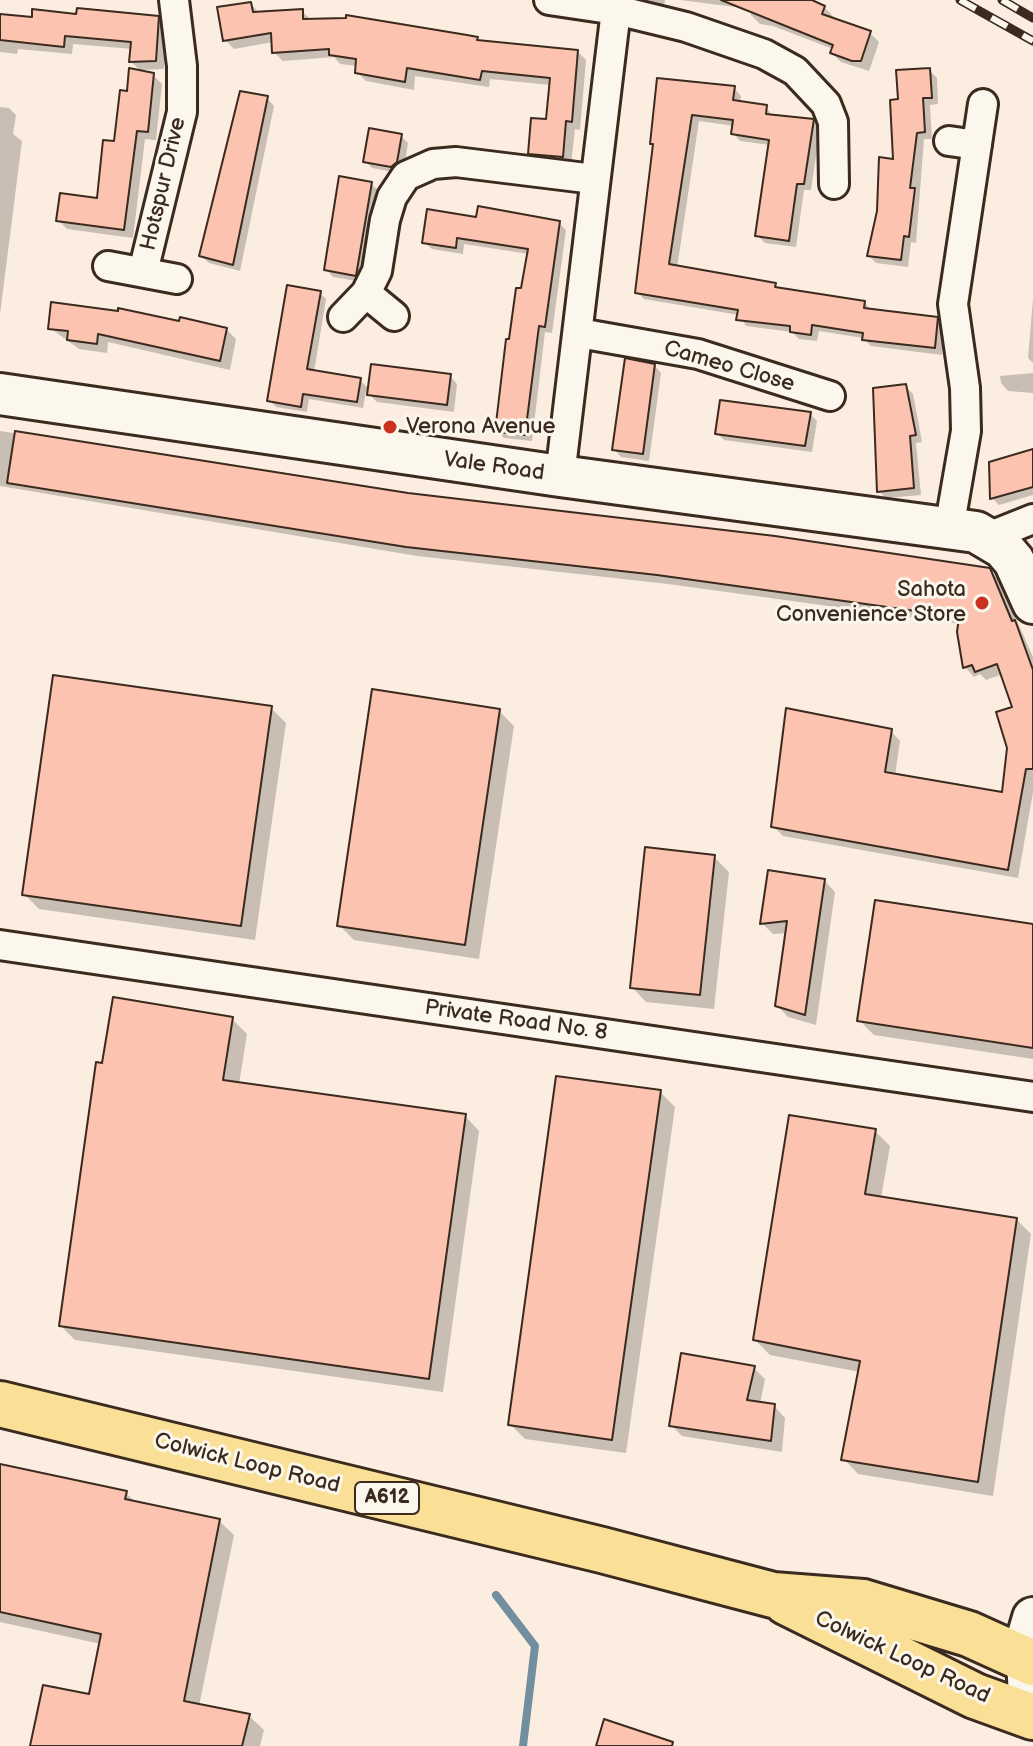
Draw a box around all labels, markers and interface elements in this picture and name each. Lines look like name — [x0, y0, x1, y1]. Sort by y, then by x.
street label: Hotspur Drive — [136, 115, 192, 253]
street label: Cameo Close — [661, 336, 797, 398]
place label: Verona Avenue — [406, 414, 556, 440]
marker: Verona Avenue — [381, 418, 399, 436]
street label: Vale Road — [442, 447, 546, 487]
place label: Sahota Convenience Store — [776, 577, 966, 628]
marker: Sahota Convenience Store — [973, 594, 991, 612]
street label: Private Road No. 8 — [423, 995, 609, 1047]
street label: Colwick Loop Road — [152, 1428, 342, 1500]
road number: A612 — [355, 1482, 419, 1514]
street label: Colwick Loop Road — [810, 1606, 994, 1710]

